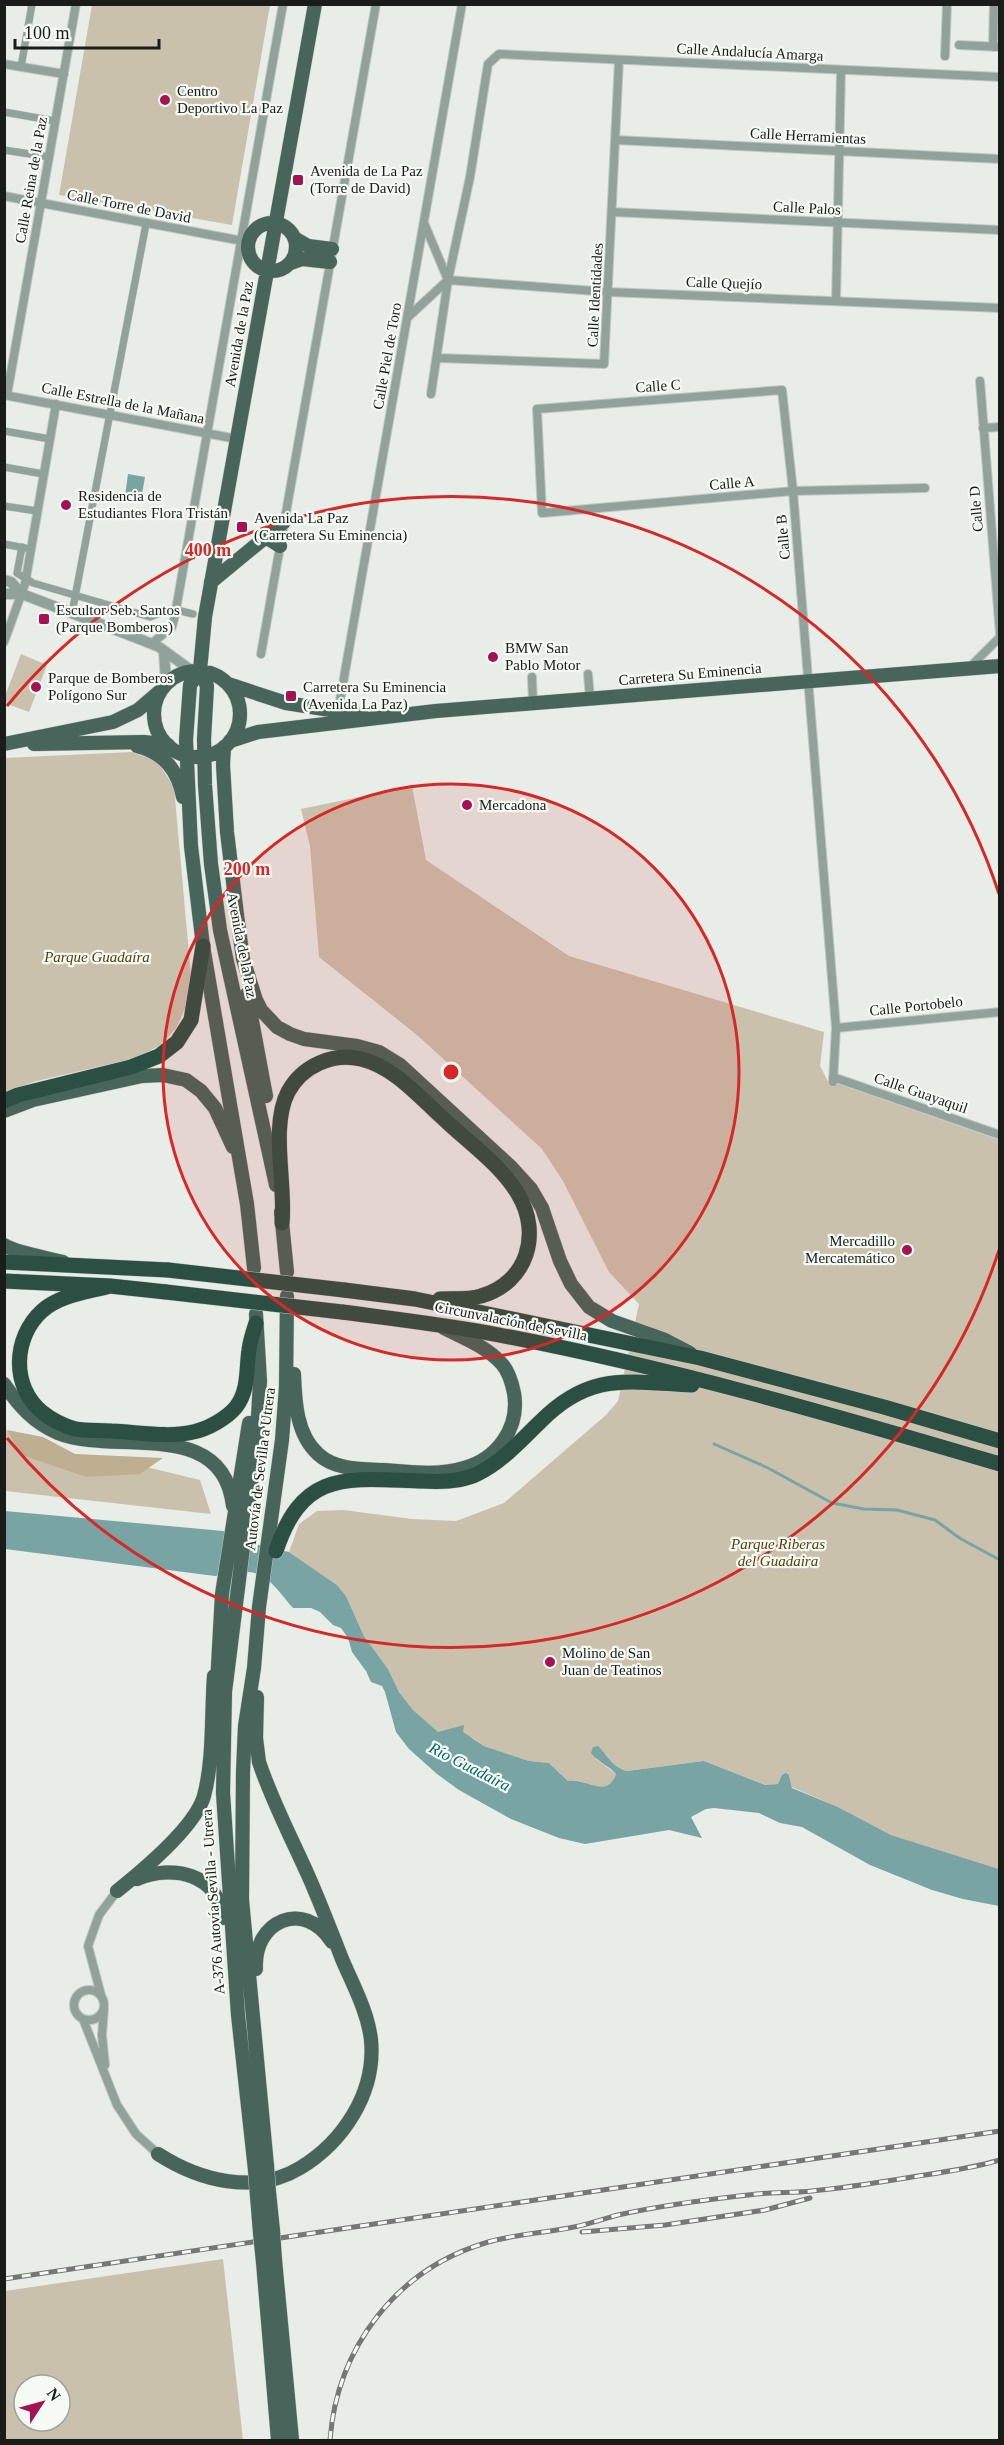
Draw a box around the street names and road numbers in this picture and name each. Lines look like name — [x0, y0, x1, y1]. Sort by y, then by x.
street label: Calle Andalucía Amarga — [676, 40, 824, 64]
street label: Calle Reina de la Paz — [12, 115, 50, 245]
street label: Calle Herramientas — [750, 125, 867, 147]
street label: Calle Torre de David — [66, 186, 193, 226]
street label: Calle Palos — [773, 198, 841, 218]
street label: Calle Identidades — [584, 242, 606, 348]
street label: Calle Quejío — [686, 274, 762, 292]
street label: Avenida de la Paz — [222, 279, 256, 388]
street label: Calle Piel de Toro — [370, 301, 404, 411]
street label: Calle C — [635, 376, 681, 396]
street label: Calle Estrella de la Mañana — [40, 379, 206, 427]
street label: Calle A — [709, 473, 755, 493]
street label: Calle D — [966, 485, 986, 533]
street label: Calle B — [773, 514, 793, 560]
street label: Carretera Su Eminencia — [618, 660, 762, 688]
street label: Avenida de la Paz — [224, 891, 260, 1000]
street label: Calle Portobelo — [869, 993, 963, 1019]
street label: Calle Guayaquil — [872, 1070, 970, 1116]
street label: Circunvalación de Sevilla — [433, 1298, 589, 1344]
street label: Autovía de Sevilla a Utrera — [242, 1386, 278, 1551]
street label: A-376 Autovía Sevilla - Utrera — [199, 1808, 227, 1995]

